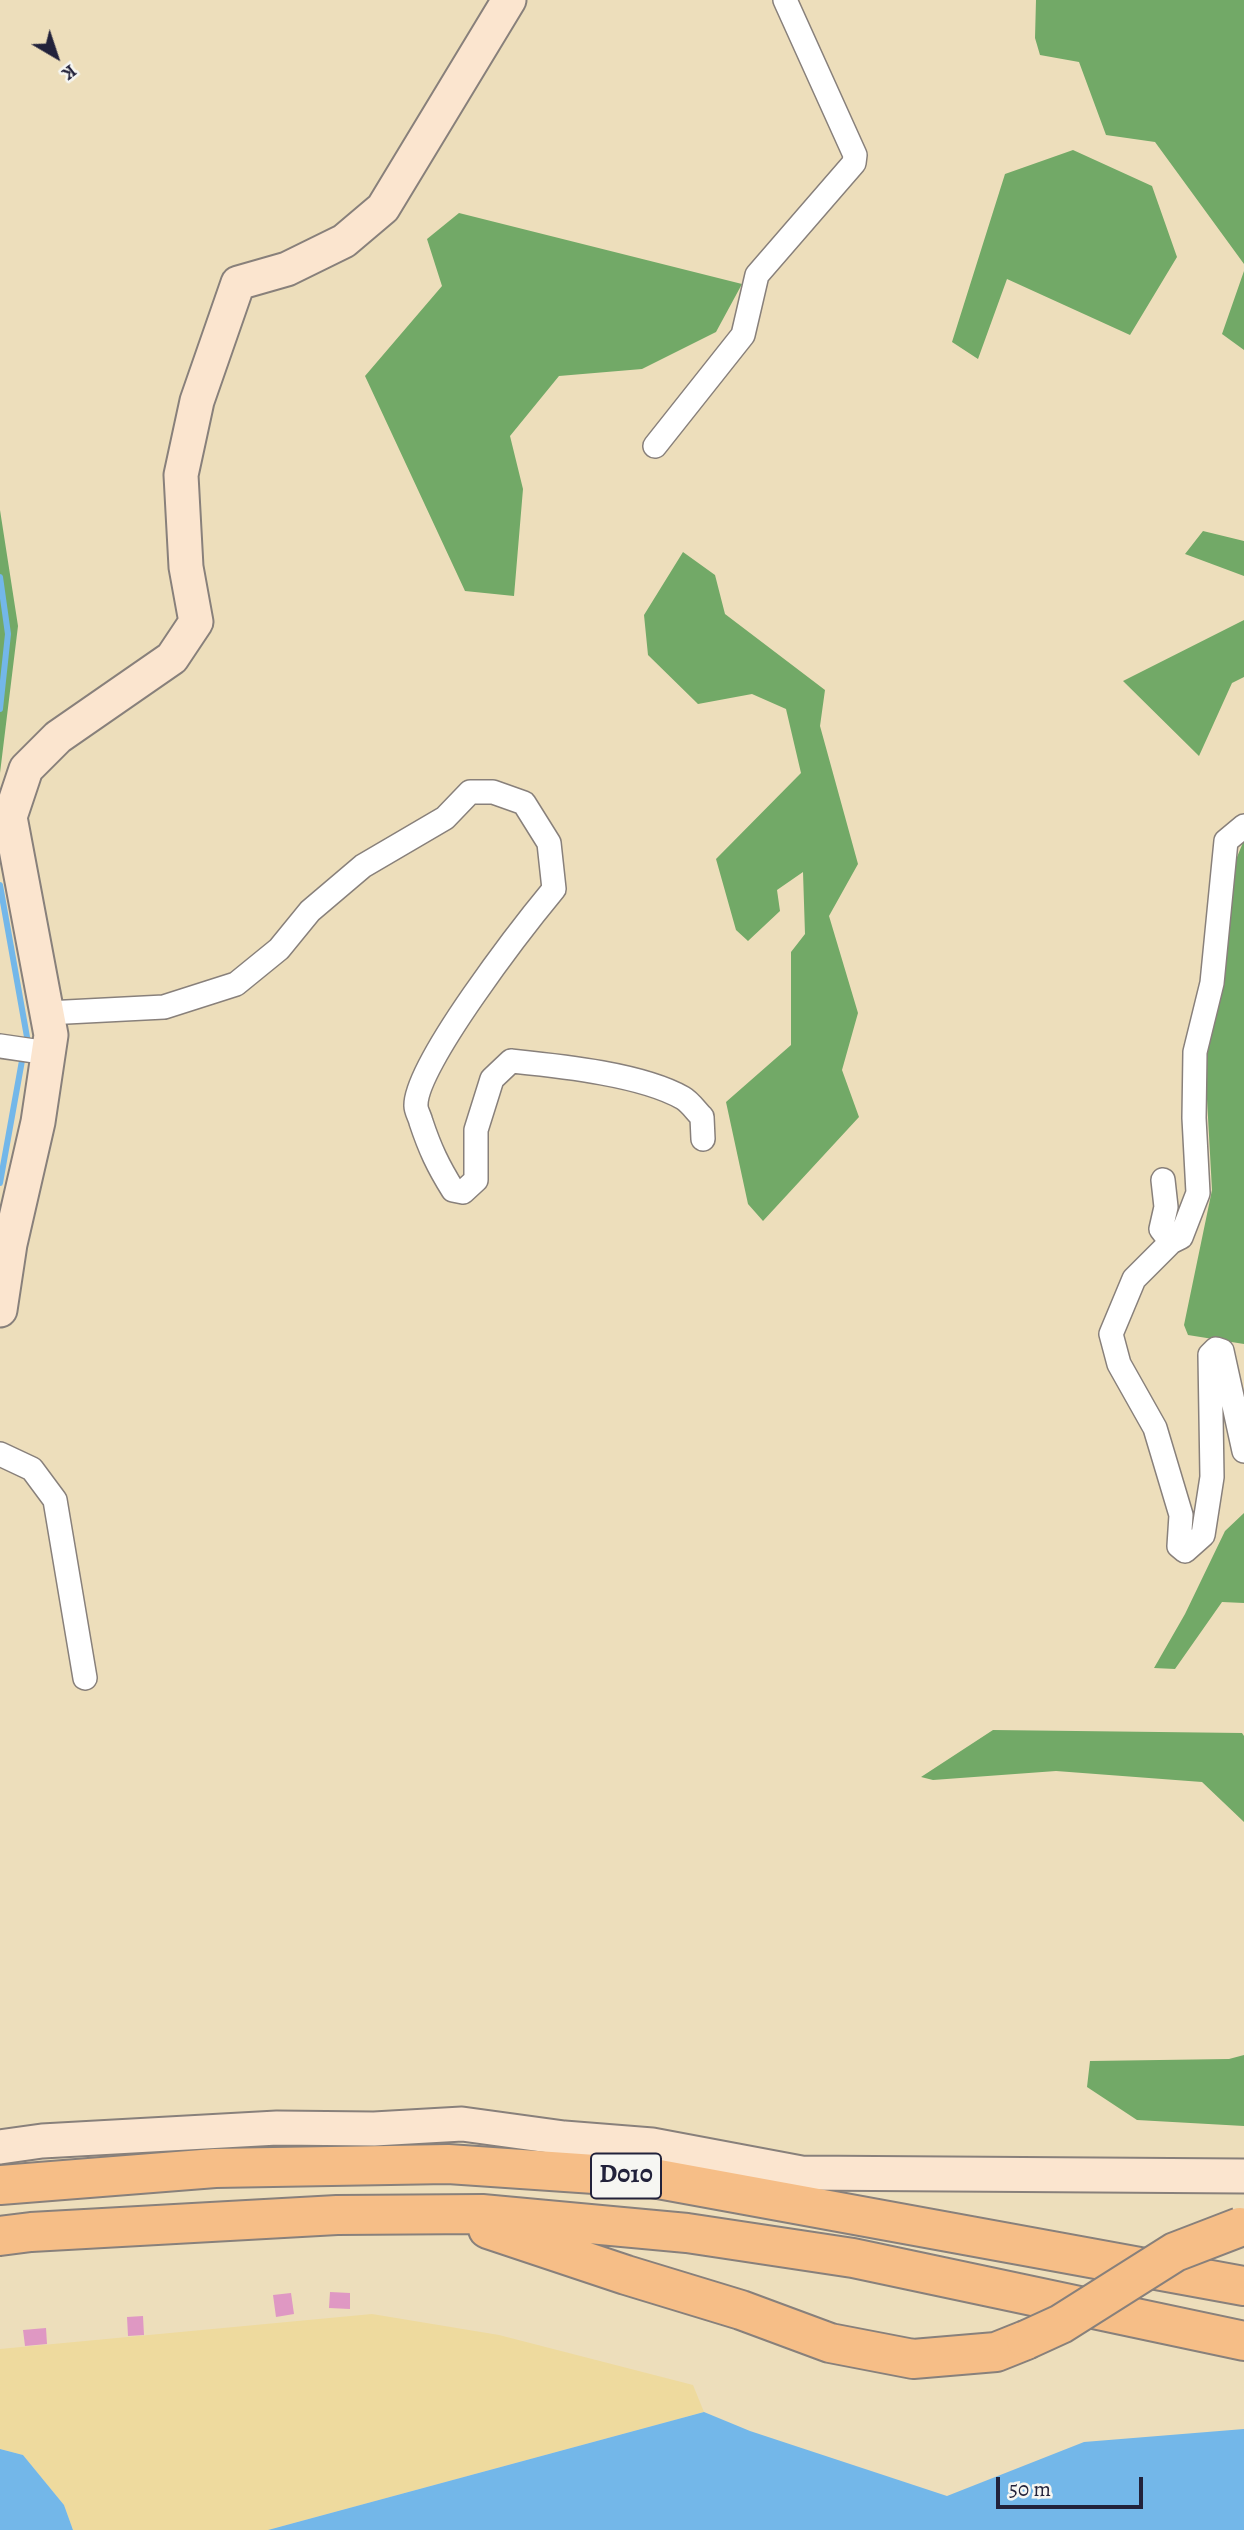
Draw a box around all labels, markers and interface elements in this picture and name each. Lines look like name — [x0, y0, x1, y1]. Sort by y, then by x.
north arrow — [21, 21, 91, 91]
text: K — [56, 58, 82, 86]
road number: D010 — [591, 2154, 661, 2198]
scale bar — [999, 2464, 1146, 2508]
text: 50 m — [1009, 2475, 1051, 2503]

